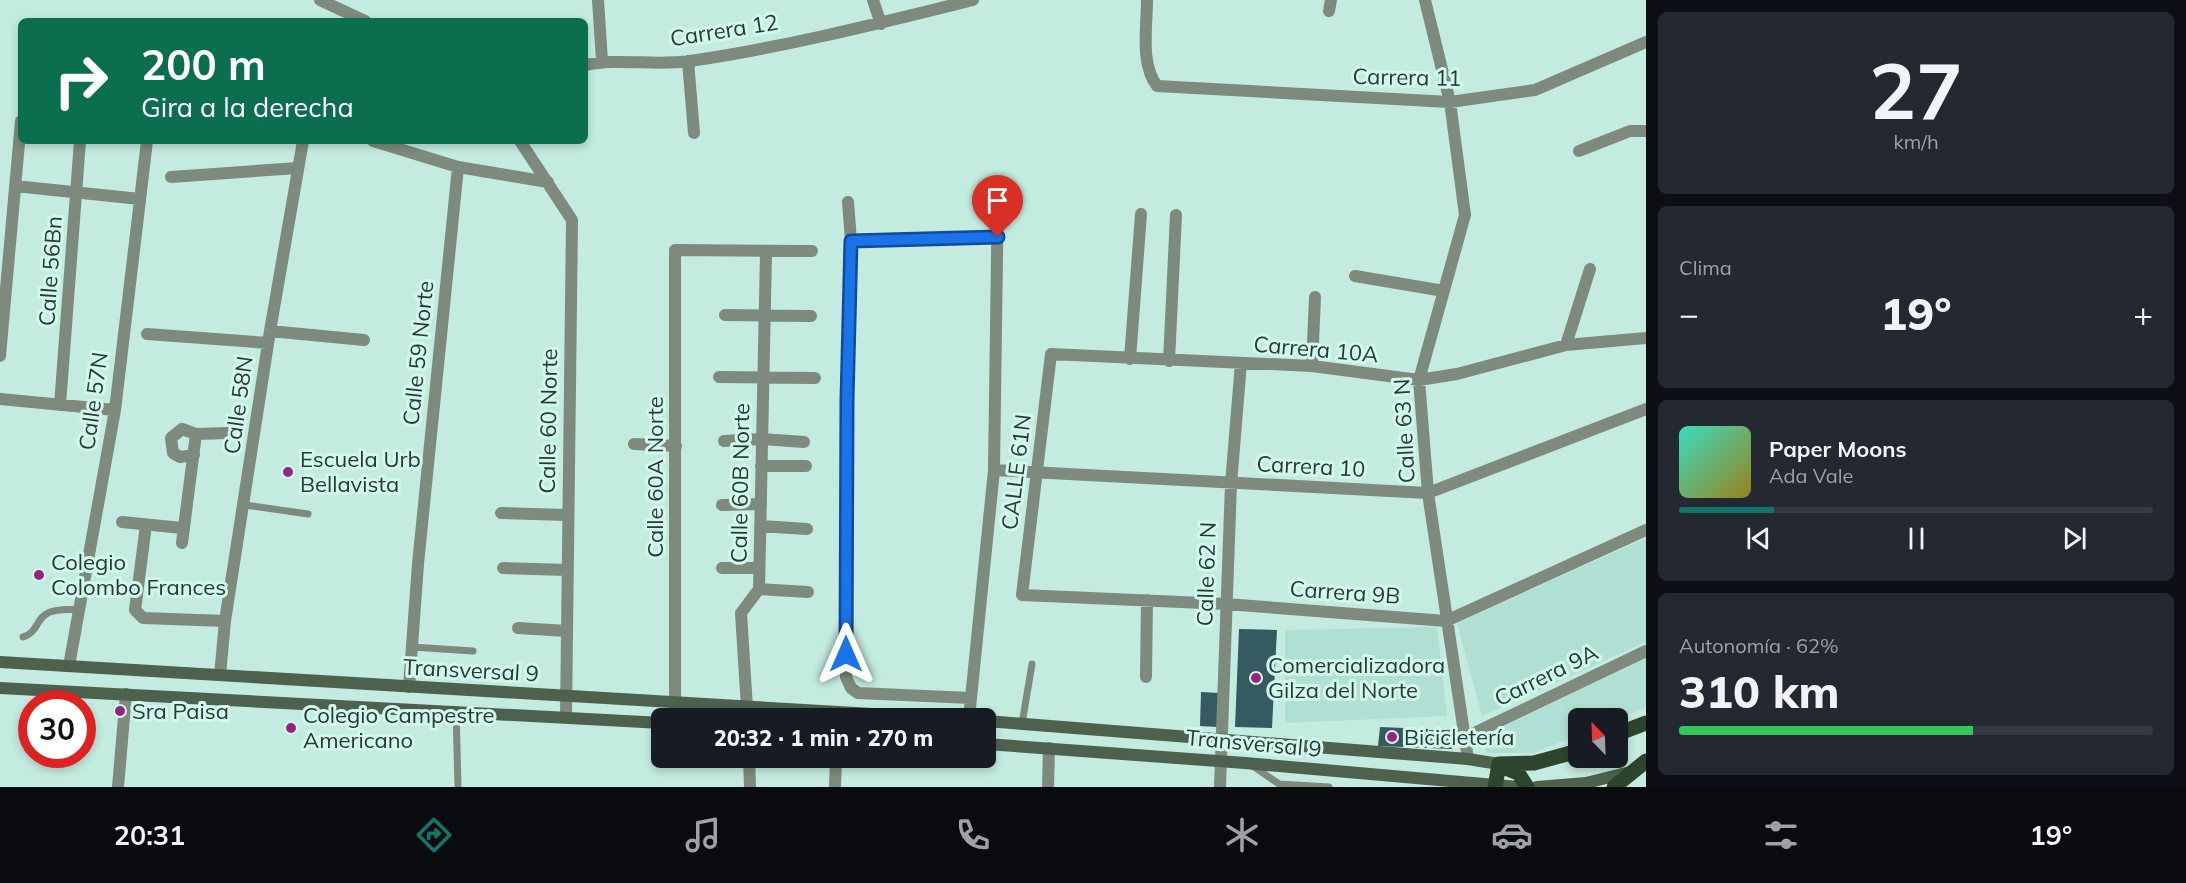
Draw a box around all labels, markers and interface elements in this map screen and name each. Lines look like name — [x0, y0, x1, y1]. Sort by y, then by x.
street label: Carrera 12 — [668, 8, 780, 52]
text: 200 m — [141, 38, 266, 91]
text: 27 — [1869, 41, 1963, 139]
icon: right — [42, 42, 120, 120]
street label: Carrera 11 — [1352, 62, 1462, 92]
text: Gira a la derecha — [141, 90, 354, 124]
text: km/h — [1893, 129, 1939, 154]
pin — [972, 175, 1023, 237]
icon: arrive — [981, 184, 1014, 217]
street label: Calle 56Bn — [32, 215, 68, 327]
text: Clima — [1679, 255, 1732, 280]
street label: Calle 59 Norte — [396, 279, 440, 427]
text: 19° — [1880, 285, 1952, 341]
text: − — [1679, 293, 1699, 334]
text: + — [2133, 293, 2153, 334]
street label: Carrera 10A — [1252, 330, 1380, 368]
street label: Calle 60 Norte — [533, 348, 563, 494]
street label: Calle 57N — [72, 350, 114, 452]
street label: Calle 58N — [217, 354, 259, 456]
street label: Calle 63 N — [1387, 378, 1421, 484]
street label: Calle 60A Norte — [641, 396, 669, 558]
street label: Calle 60B Norte — [725, 403, 755, 563]
street label: CALLE 61N — [995, 413, 1037, 531]
text: Paper Moons — [1769, 435, 1907, 463]
place label: Escuela Urb Bellavista — [300, 445, 421, 498]
street label: Carrera 10 — [1256, 449, 1366, 483]
text: Ada Vale — [1769, 463, 1853, 488]
marker: Escuela Urb Bellavista — [281, 465, 295, 479]
street label: Calle 62 N — [1190, 521, 1222, 627]
icon: previous — [1742, 522, 1775, 555]
icon: pause — [1900, 522, 1933, 555]
icon: next — [2058, 522, 2091, 555]
place label: Colegio Colombo Frances — [51, 548, 226, 601]
marker: Colegio Colombo Frances — [32, 568, 46, 582]
street label: Carrera 9B — [1289, 574, 1401, 610]
position arrow — [814, 622, 878, 686]
text: Autonomía · 62% — [1679, 633, 1839, 658]
street label: Carrera 9A — [1490, 638, 1602, 712]
place label: Comercializadora Gilza del Norte — [1268, 651, 1445, 704]
street label: Transversal 9 — [402, 652, 540, 688]
text: 310 km — [1679, 663, 1840, 719]
marker: Comercializadora Gilza del Norte — [1249, 671, 1263, 685]
speed limit sign: 30 — [18, 690, 96, 768]
place label: Sra Paisa — [132, 697, 229, 725]
place label: Colegio Campestre Americano — [303, 701, 495, 754]
marker: Sra Paisa — [113, 704, 127, 718]
north arrow — [1568, 708, 1628, 768]
map controls — [1568, 708, 1628, 768]
marker: Colegio Campestre Americano — [284, 721, 298, 735]
street label: Transversal 9 — [1185, 723, 1323, 763]
place label: Bicicletería — [1404, 723, 1514, 751]
text: 20:32 · 1 min · 270 m — [714, 724, 933, 752]
marker: Bicicletería — [1385, 730, 1399, 744]
icon: directions — [413, 814, 455, 856]
icon: music — [682, 814, 724, 856]
icon: phone — [952, 814, 994, 856]
icon: climate — [1221, 814, 1263, 856]
icon: car — [1491, 814, 1533, 856]
icon: filters — [1760, 814, 1802, 856]
text: 20:31 — [114, 818, 185, 852]
text: 19° — [2030, 818, 2072, 852]

